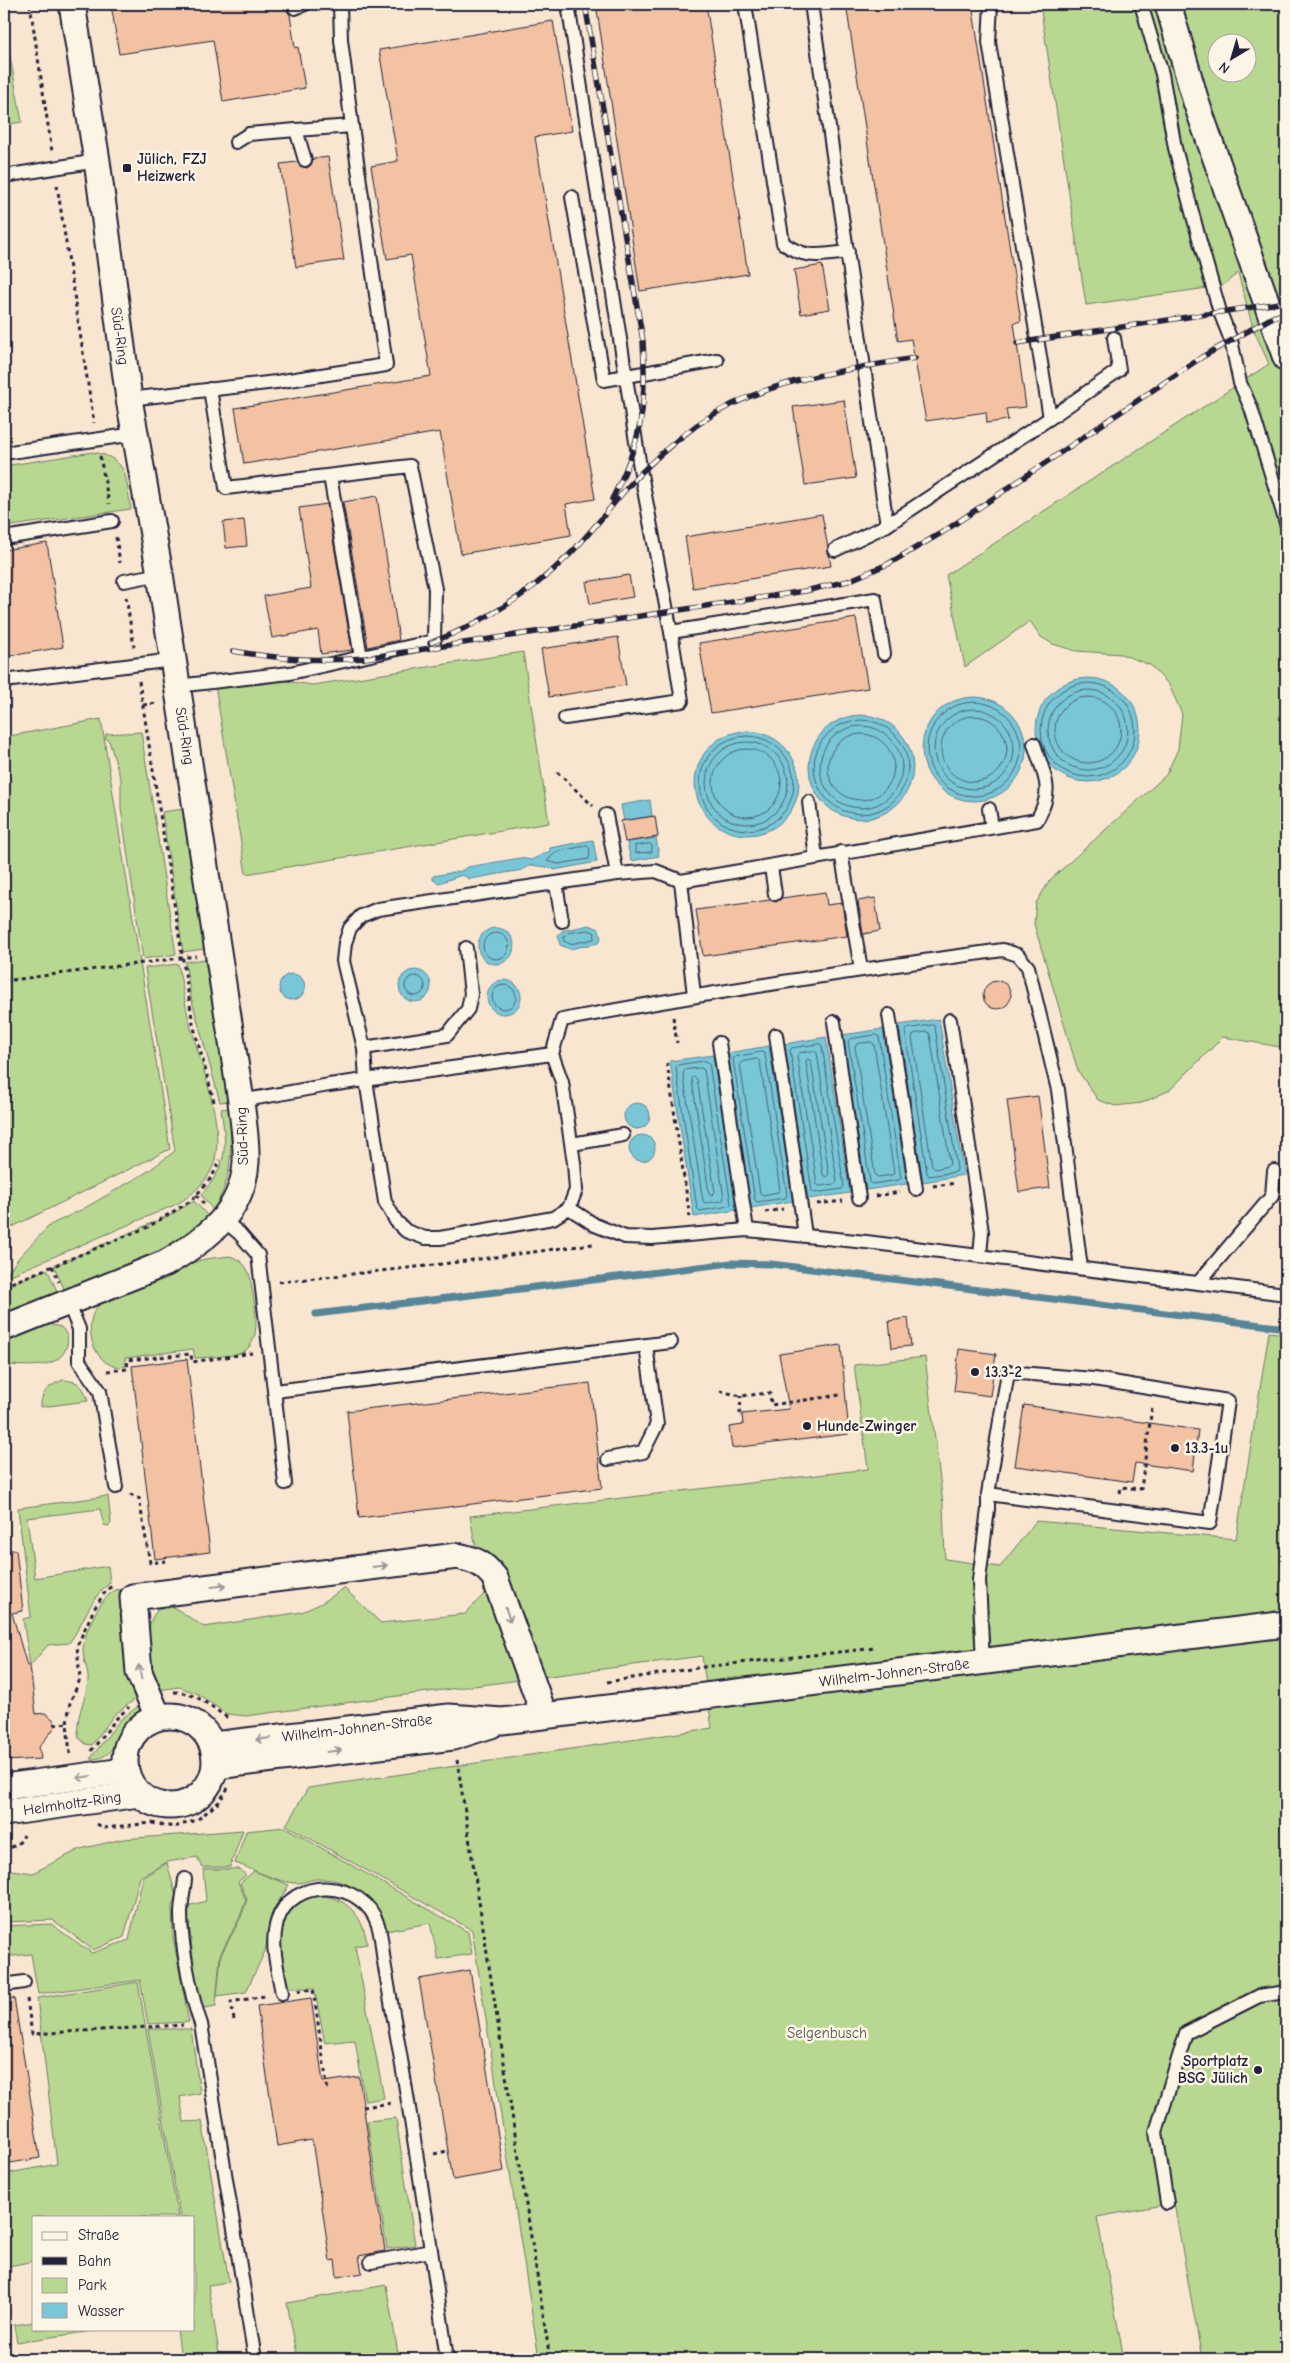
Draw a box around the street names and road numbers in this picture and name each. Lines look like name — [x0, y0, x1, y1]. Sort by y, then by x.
street label: Süd-Ring — [107, 306, 133, 366]
street label: Süd-Ring — [172, 706, 198, 766]
street label: Süd-Ring — [232, 1106, 252, 1166]
street label: Wilhelm-Johnen-Straße — [818, 1654, 971, 1691]
street label: Wilhelm-Johnen-Straße — [281, 1710, 434, 1746]
street label: Helmholtz-Ring — [22, 1788, 123, 1819]

